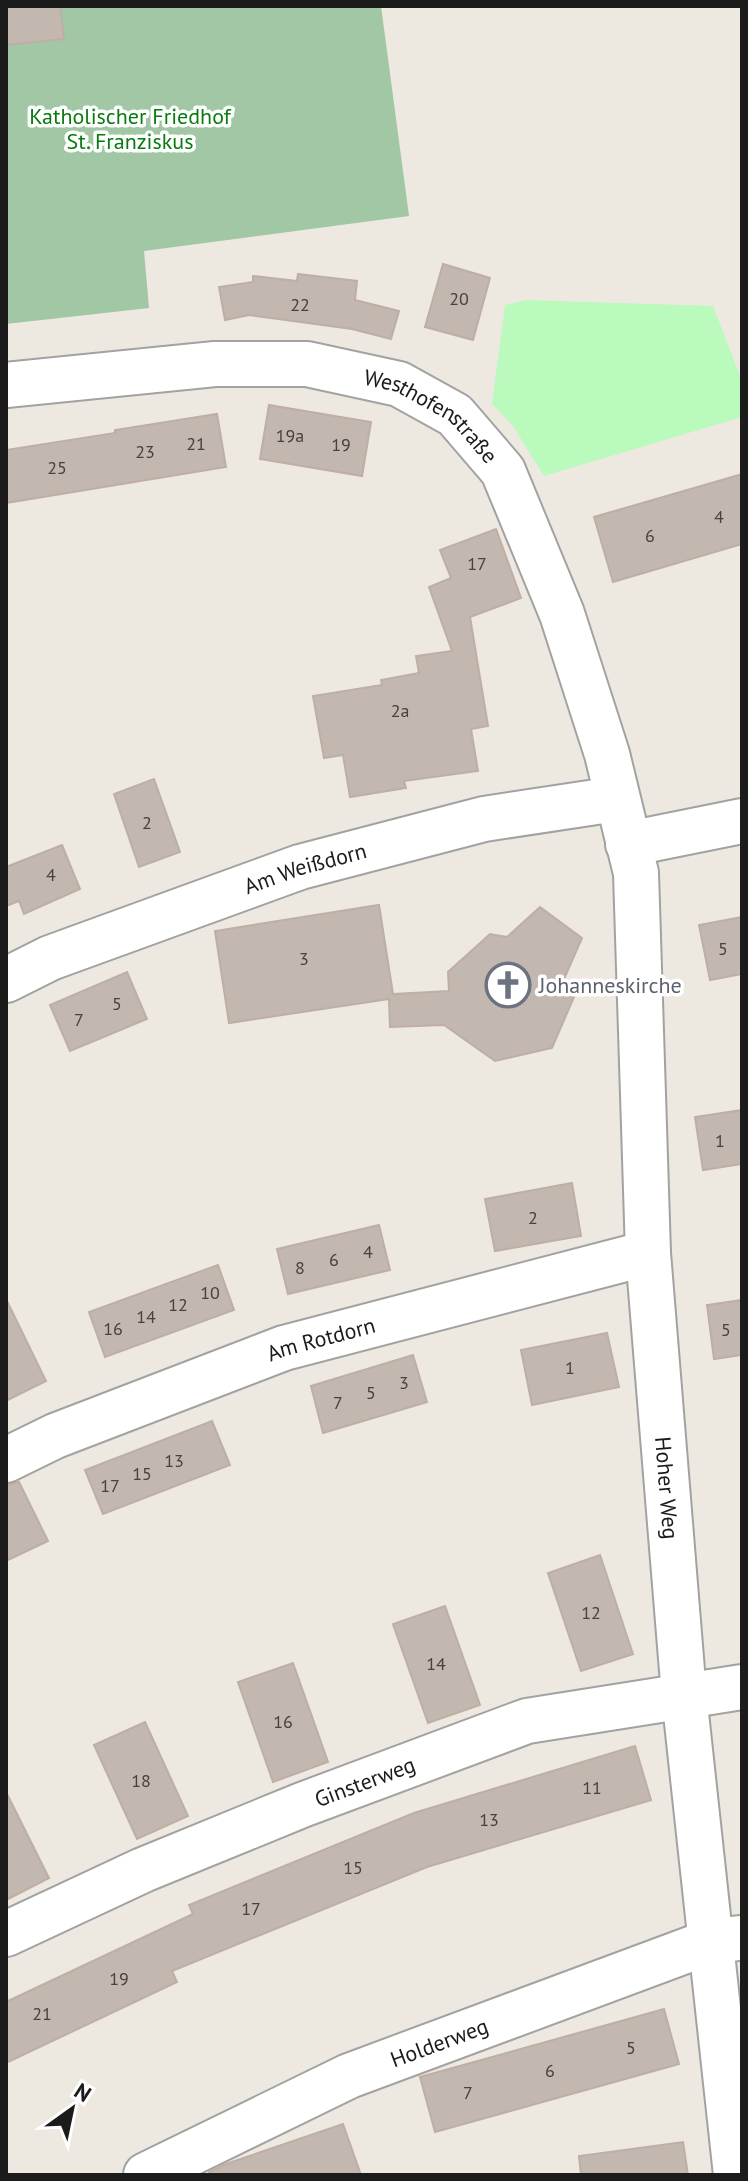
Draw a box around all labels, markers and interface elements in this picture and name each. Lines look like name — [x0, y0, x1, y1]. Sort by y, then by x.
park label: Katholischer Friedhof St. Franziskus — [29, 102, 232, 155]
house number: 20 — [449, 287, 469, 310]
house number: 22 — [290, 293, 310, 316]
street label: Westhofenstraße — [362, 363, 504, 469]
house number: 19a — [276, 424, 304, 447]
house number: 21 — [186, 432, 206, 455]
house number: 19 — [331, 433, 351, 456]
house number: 23 — [135, 440, 155, 463]
house number: 25 — [47, 456, 67, 479]
house number: 4 — [714, 505, 724, 528]
house number: 6 — [645, 524, 655, 547]
house number: 17 — [467, 552, 487, 575]
house number: 2a — [391, 699, 409, 722]
house number: 2 — [142, 811, 152, 834]
street label: Am Weißdorn — [240, 836, 369, 900]
house number: 4 — [46, 863, 56, 886]
house number: 5 — [718, 937, 728, 960]
house number: 3 — [299, 947, 309, 970]
church icon: Johanneskirche — [484, 961, 532, 1009]
place label: Johanneskirche — [538, 971, 682, 999]
house number: 5 — [112, 992, 122, 1015]
house number: 7 — [74, 1008, 84, 1031]
house number: 1 — [715, 1129, 725, 1152]
house number: 2 — [528, 1206, 538, 1229]
house number: 4 — [363, 1240, 373, 1263]
house number: 6 — [329, 1248, 339, 1271]
house number: 8 — [295, 1256, 305, 1279]
house number: 10 — [200, 1281, 220, 1304]
house number: 12 — [168, 1293, 188, 1316]
house number: 14 — [136, 1305, 156, 1328]
street label: Am Rotdorn — [263, 1311, 378, 1367]
house number: 16 — [103, 1317, 123, 1340]
house number: 5 — [721, 1318, 731, 1341]
house number: 1 — [565, 1356, 575, 1379]
house number: 3 — [399, 1371, 409, 1394]
house number: 5 — [366, 1381, 376, 1404]
house number: 7 — [333, 1391, 343, 1414]
street label: Hoher Weg — [649, 1435, 685, 1540]
house number: 13 — [164, 1449, 184, 1472]
house number: 15 — [132, 1462, 152, 1485]
house number: 17 — [100, 1474, 120, 1497]
house number: 12 — [581, 1601, 601, 1624]
house number: 14 — [426, 1652, 446, 1675]
house number: 16 — [273, 1710, 293, 1733]
street label: Ginsterweg — [311, 1750, 419, 1813]
house number: 18 — [131, 1769, 151, 1792]
house number: 11 — [582, 1776, 602, 1799]
house number: 13 — [479, 1808, 499, 1831]
house number: 15 — [343, 1856, 363, 1879]
house number: 17 — [241, 1897, 261, 1920]
house number: 19 — [109, 1967, 129, 1990]
house number: 21 — [32, 2002, 52, 2025]
street label: Holderweg — [386, 2012, 492, 2073]
house number: 5 — [626, 2036, 636, 2059]
house number: 6 — [545, 2059, 555, 2082]
north arrow — [32, 2069, 112, 2149]
text: N — [69, 2077, 97, 2108]
house number: 7 — [463, 2081, 473, 2104]

